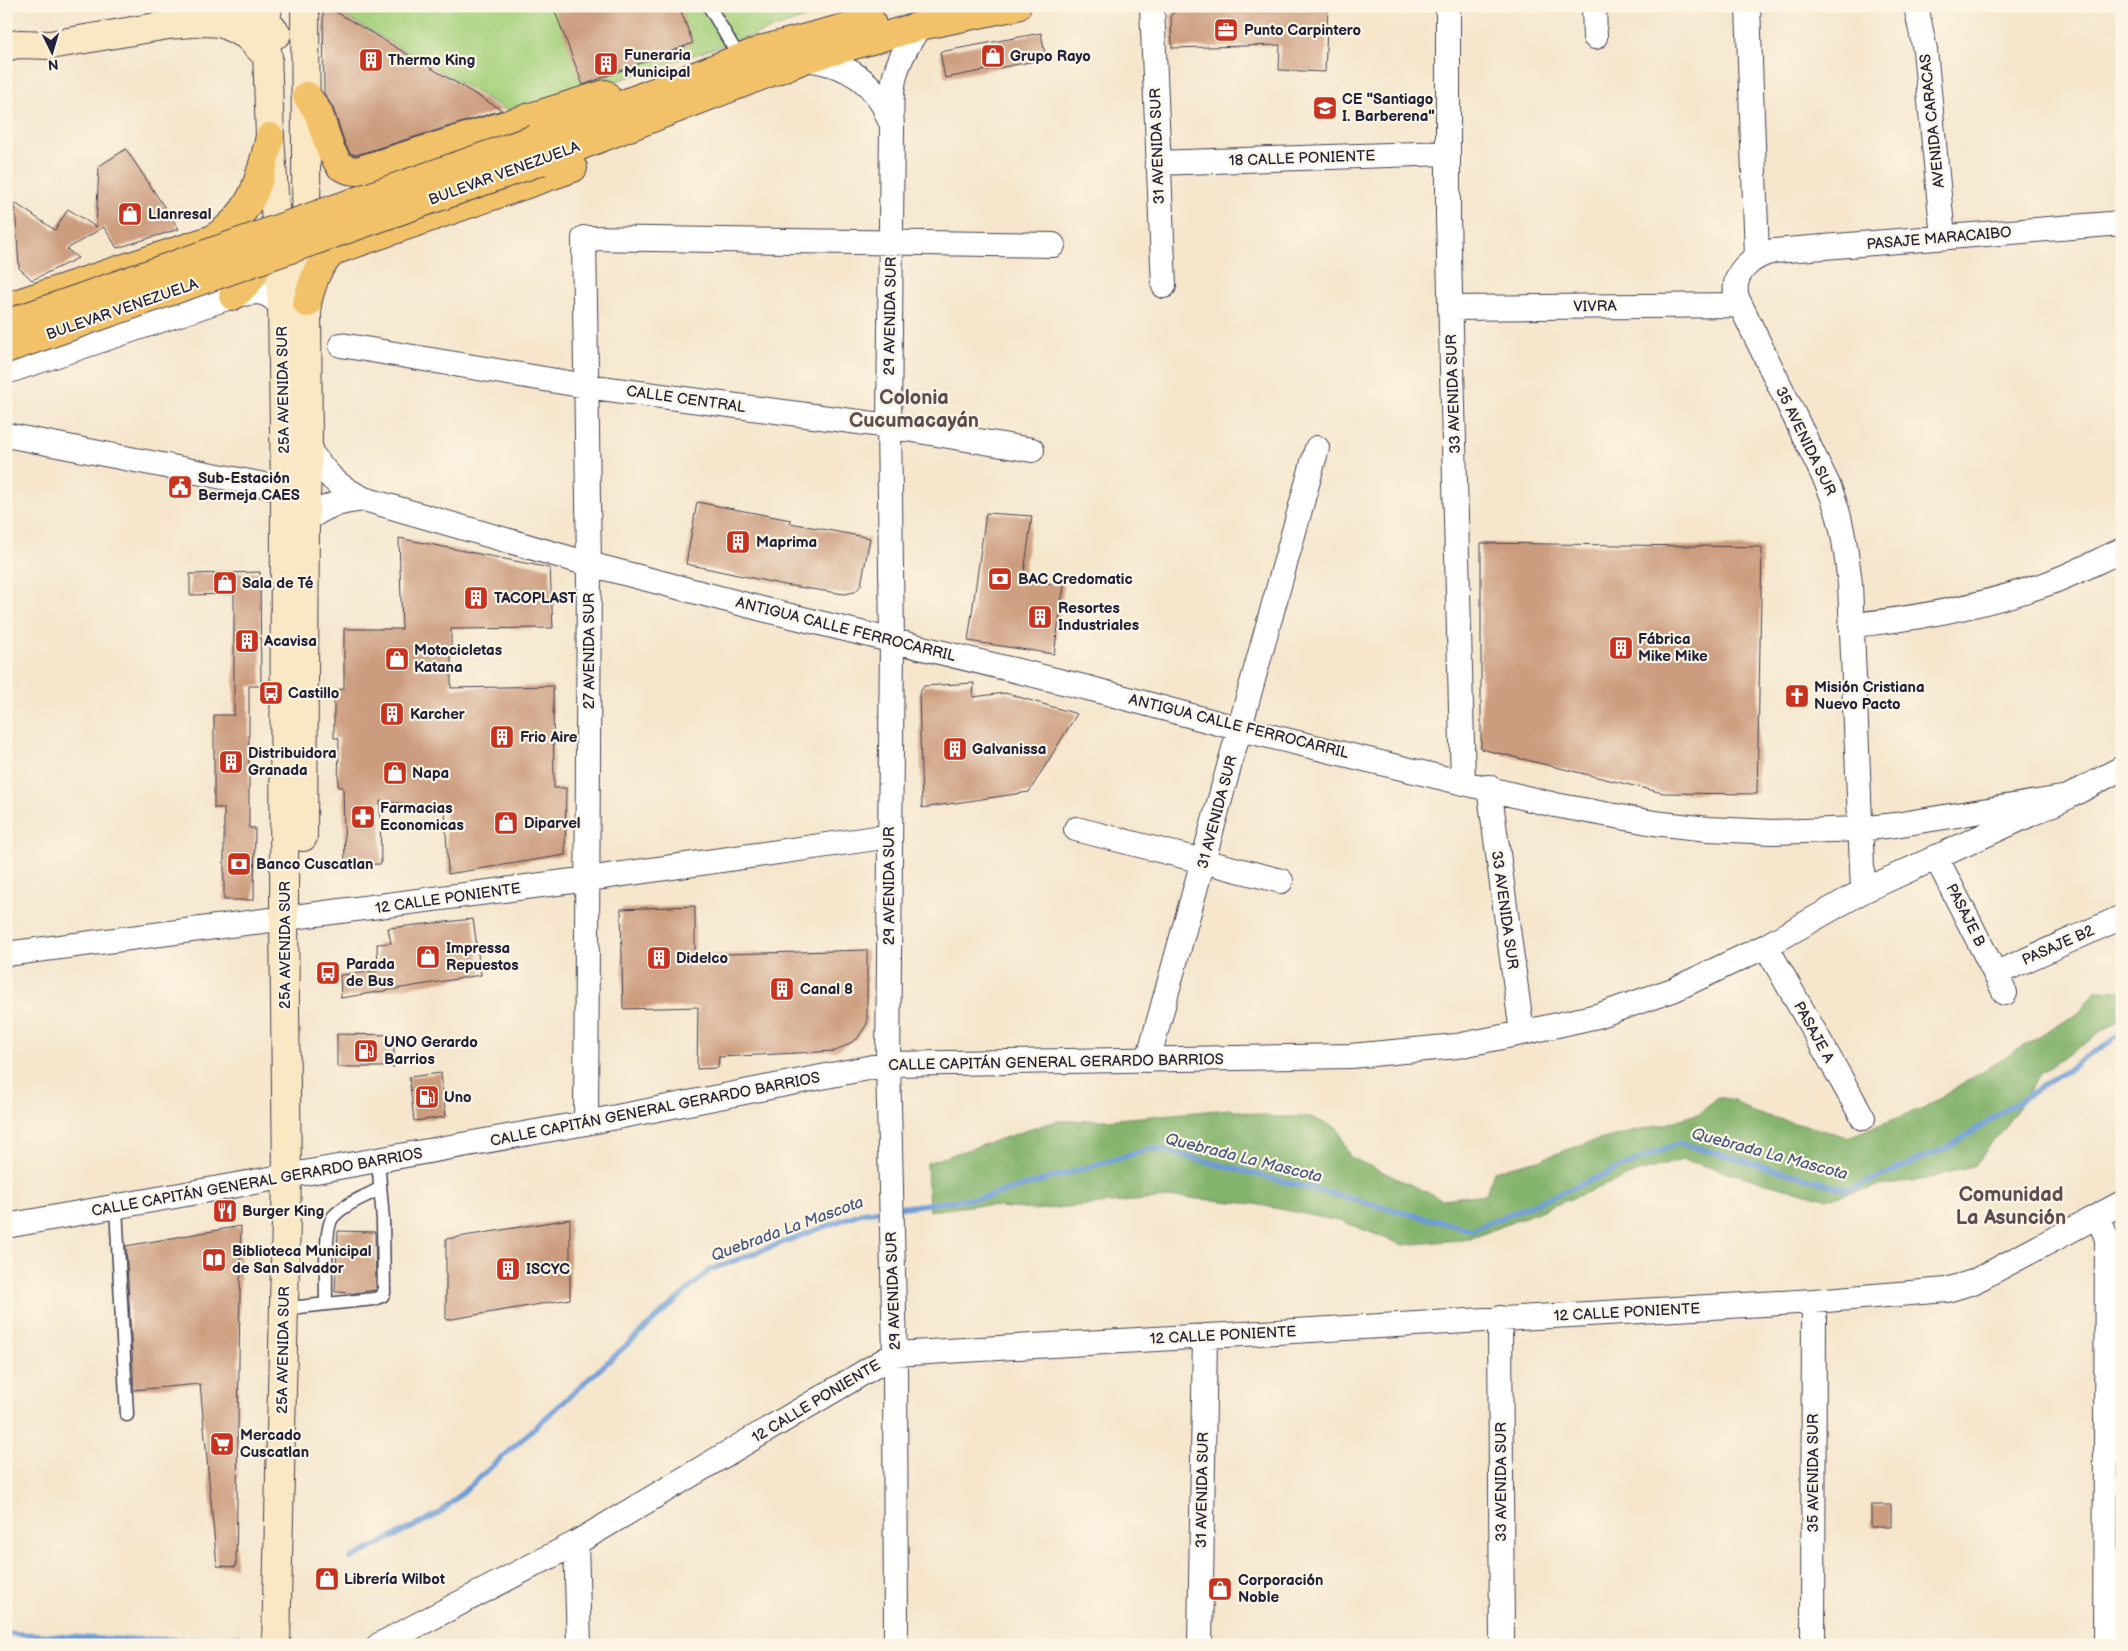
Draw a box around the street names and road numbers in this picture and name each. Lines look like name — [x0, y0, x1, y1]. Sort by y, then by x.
street label: AVENIDA CARACAS — [1916, 53, 1949, 189]
street label: 31 AVENIDA SUR — [1146, 87, 1169, 204]
street label: BULEVAR VENEZUELA — [426, 137, 583, 210]
street label: 18 CALLE PONIENTE — [1228, 146, 1376, 171]
street label: PASAJE MARACAIBO — [1866, 223, 2012, 254]
street label: 29 AVENIDA SUR — [880, 256, 901, 376]
street label: BULEVAR VENEZUELA — [44, 274, 201, 344]
street label: VIVRA — [1573, 297, 1618, 316]
street label: 25A AVENIDA SUR — [273, 326, 294, 454]
street label: 33 AVENIDA SUR — [1442, 334, 1465, 454]
street label: CALLE CENTRAL — [625, 382, 747, 417]
street label: 35 AVENIDA SUR — [1771, 384, 1840, 499]
street label: 27 AVENIDA SUR — [580, 592, 599, 709]
street label: ANTIGUA CALLE FERROCARRIL — [734, 593, 958, 666]
street label: ANTIGUA CALLE FERROCARRIL — [1127, 690, 1351, 763]
street label: 31 AVENIDA SUR — [1193, 753, 1242, 871]
street label: 29 AVENIDA SUR — [880, 826, 899, 945]
street label: 33 AVENIDA SUR — [1487, 850, 1522, 971]
street label: 12 CALLE PONIENTE — [374, 879, 522, 918]
street label: 25A AVENIDA SUR — [276, 881, 295, 1009]
street label: PASAJE B — [1942, 881, 1989, 950]
street label: PASAJE B2 — [2019, 921, 2097, 970]
street label: PASAJE A — [1789, 998, 1839, 1067]
street label: CALLE CAPITÁN GENERAL GERARDO BARRIOS — [888, 1050, 1224, 1075]
street label: CALLE CAPITÁN GENERAL GERARDO BARRIOS — [489, 1068, 822, 1151]
street label: CALLE CAPITÁN GENERAL GERARDO BARRIOS — [90, 1144, 424, 1221]
street label: 29 AVENIDA SUR — [882, 1231, 905, 1351]
street label: 25A AVENIDA SUR — [273, 1286, 294, 1414]
street label: 12 CALLE PONIENTE — [1553, 1299, 1701, 1326]
street label: 12 CALLE PONIENTE — [1149, 1322, 1297, 1349]
street label: 12 CALLE PONIENTE — [749, 1355, 884, 1447]
street label: 35 AVENIDA SUR — [1804, 1413, 1823, 1532]
street label: 33 AVENIDA SUR — [1492, 1422, 1511, 1542]
street label: 31 AVENIDA SUR — [1192, 1431, 1213, 1548]

